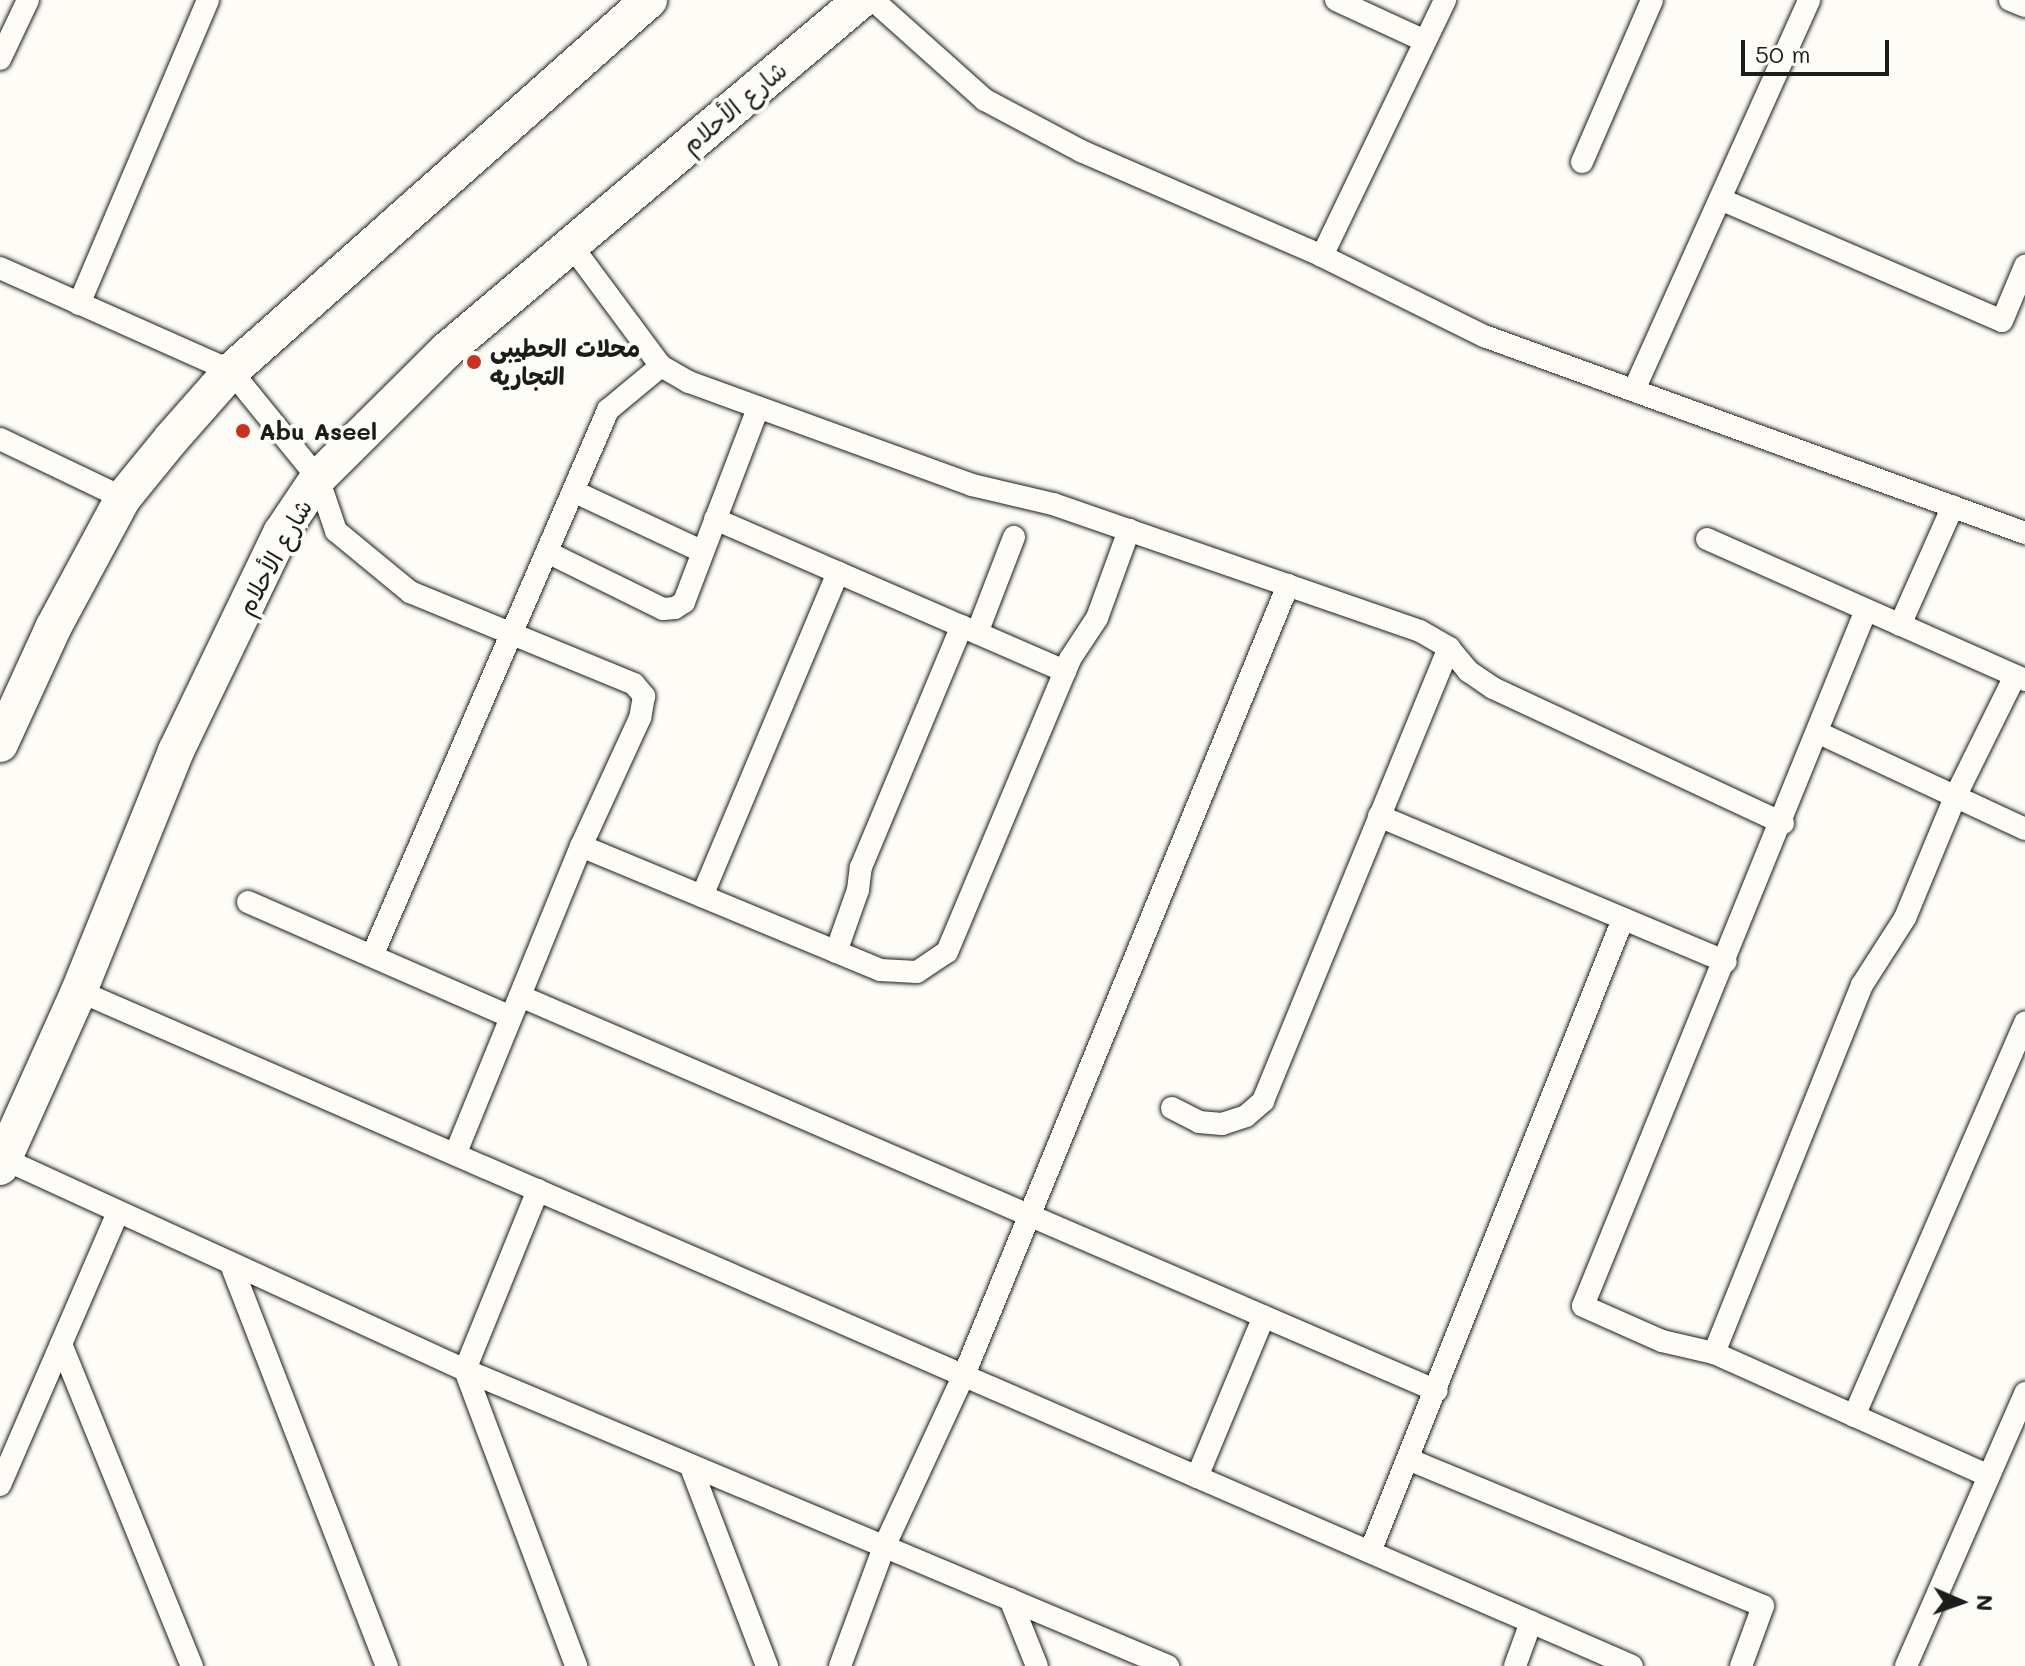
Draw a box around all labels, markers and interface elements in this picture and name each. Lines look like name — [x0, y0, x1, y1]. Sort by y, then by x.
scale bar — [1745, 24, 1893, 74]
text: 50 m — [1755, 38, 1811, 69]
street label: شارع الأحلام — [676, 55, 792, 159]
place label: محلات الحطيبي التجاريه — [490, 334, 640, 390]
marker: محلات الحطيبي التجاريه — [465, 353, 483, 371]
place label: Abu Aseel — [259, 417, 377, 445]
marker: Abu Aseel — [234, 422, 252, 440]
street label: شارع الأحلام — [230, 494, 318, 620]
north arrow — [1921, 1562, 2001, 1642]
text: N — [1971, 1594, 2000, 1612]

